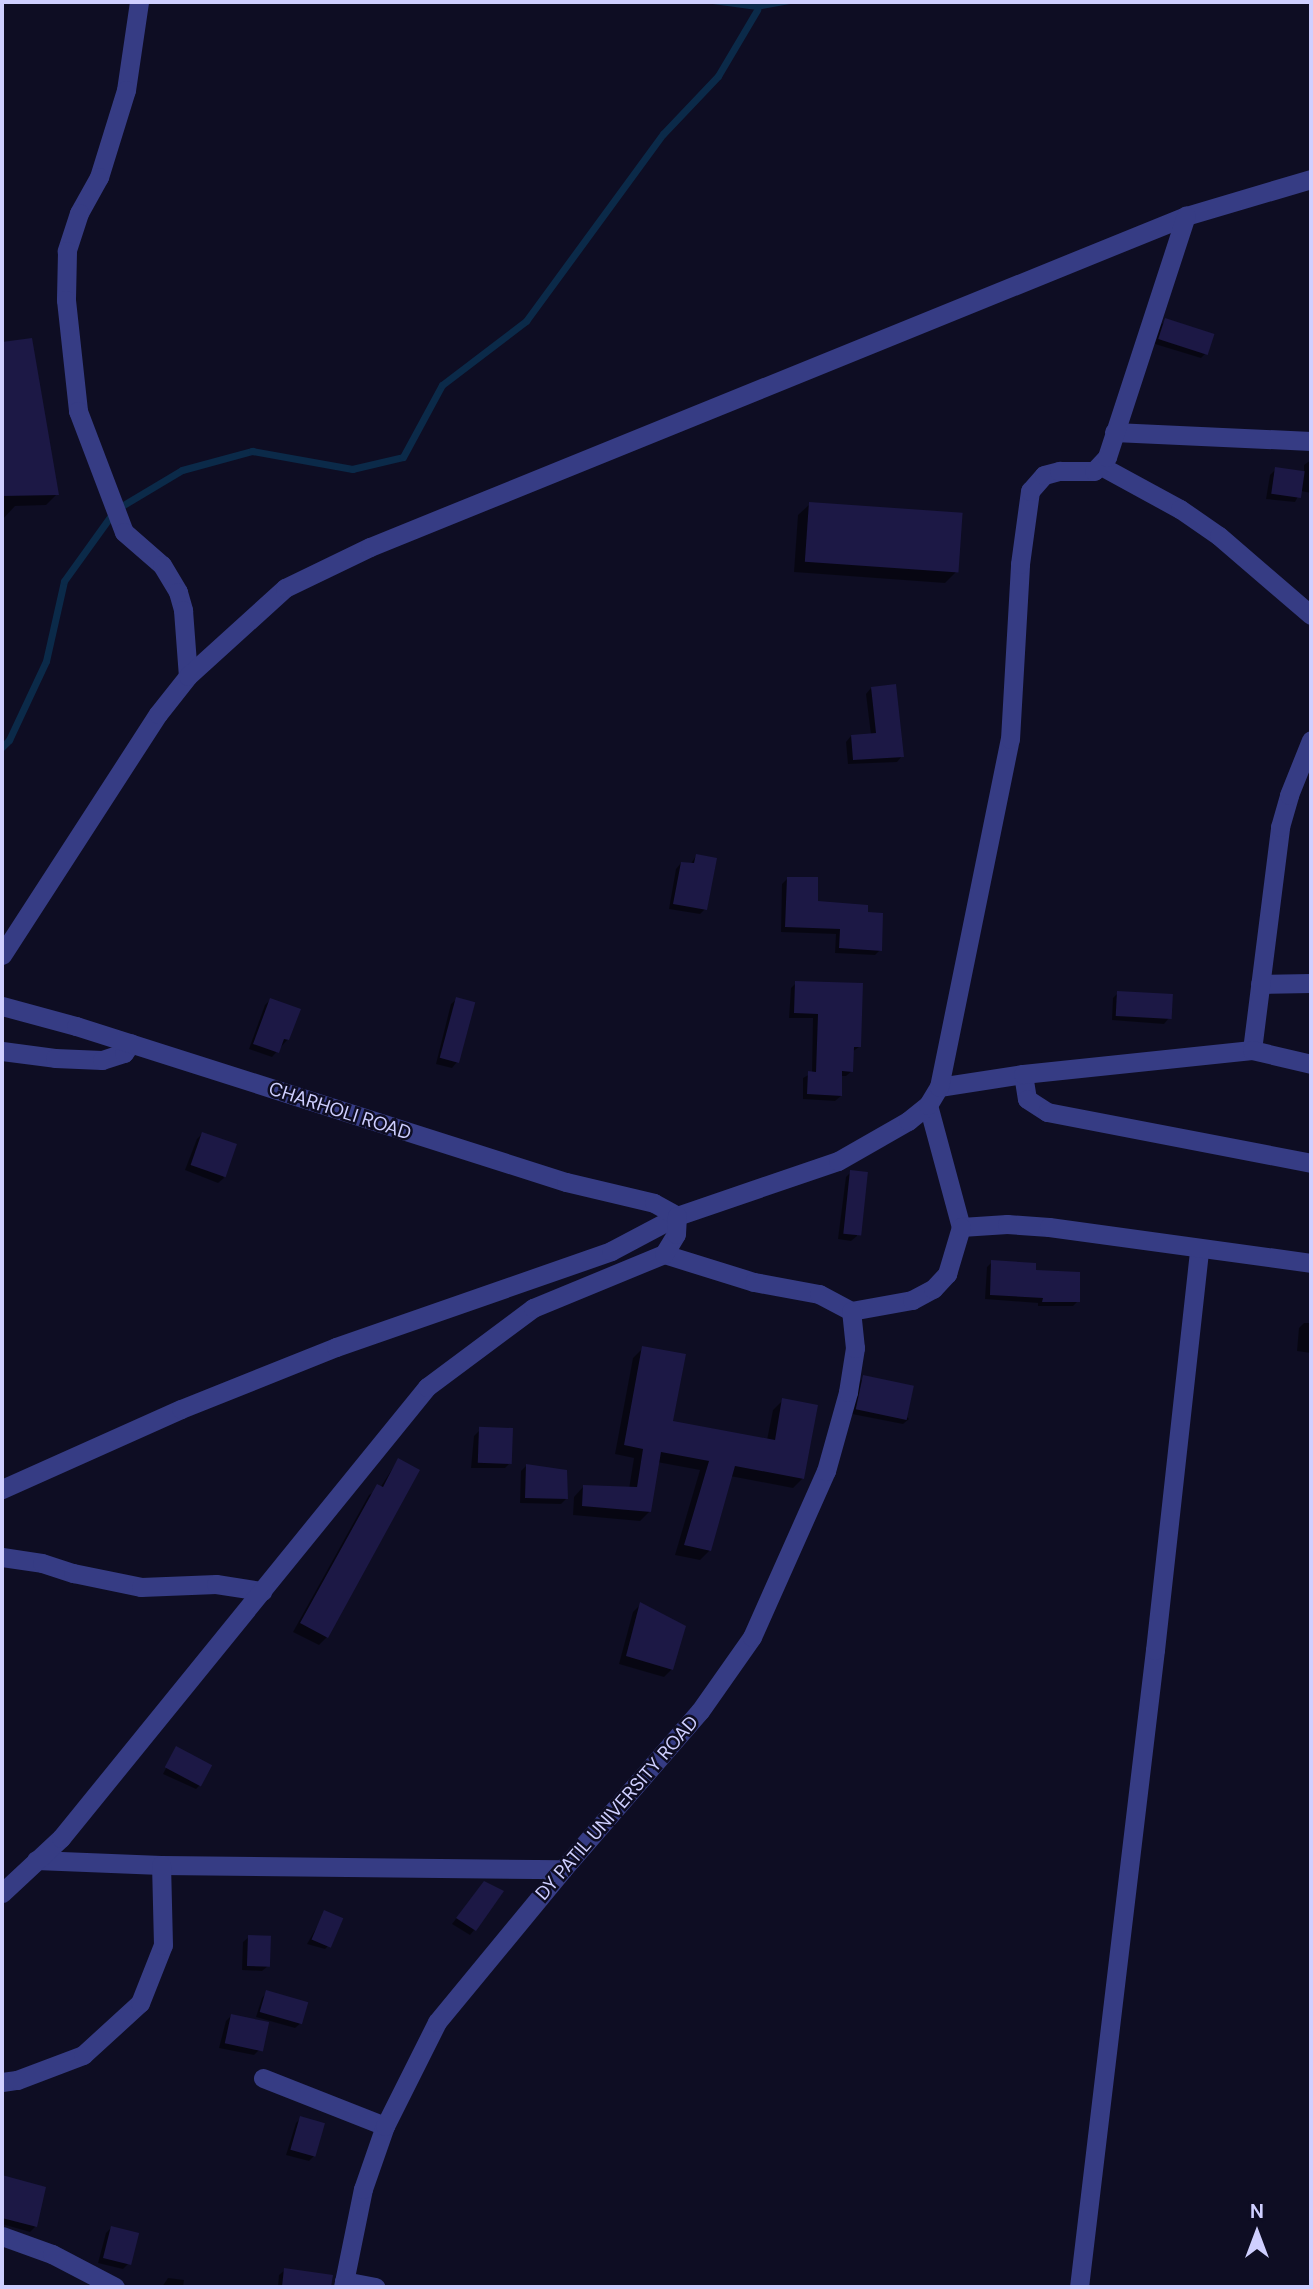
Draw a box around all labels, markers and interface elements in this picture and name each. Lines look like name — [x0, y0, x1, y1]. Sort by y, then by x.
street label: CHARHOLI ROAD — [266, 1077, 414, 1145]
street label: DY PATIL UNIVERSITY ROAD — [531, 1711, 703, 1905]
north arrow — [1222, 2198, 1292, 2268]
text: N — [1250, 2199, 1264, 2224]

